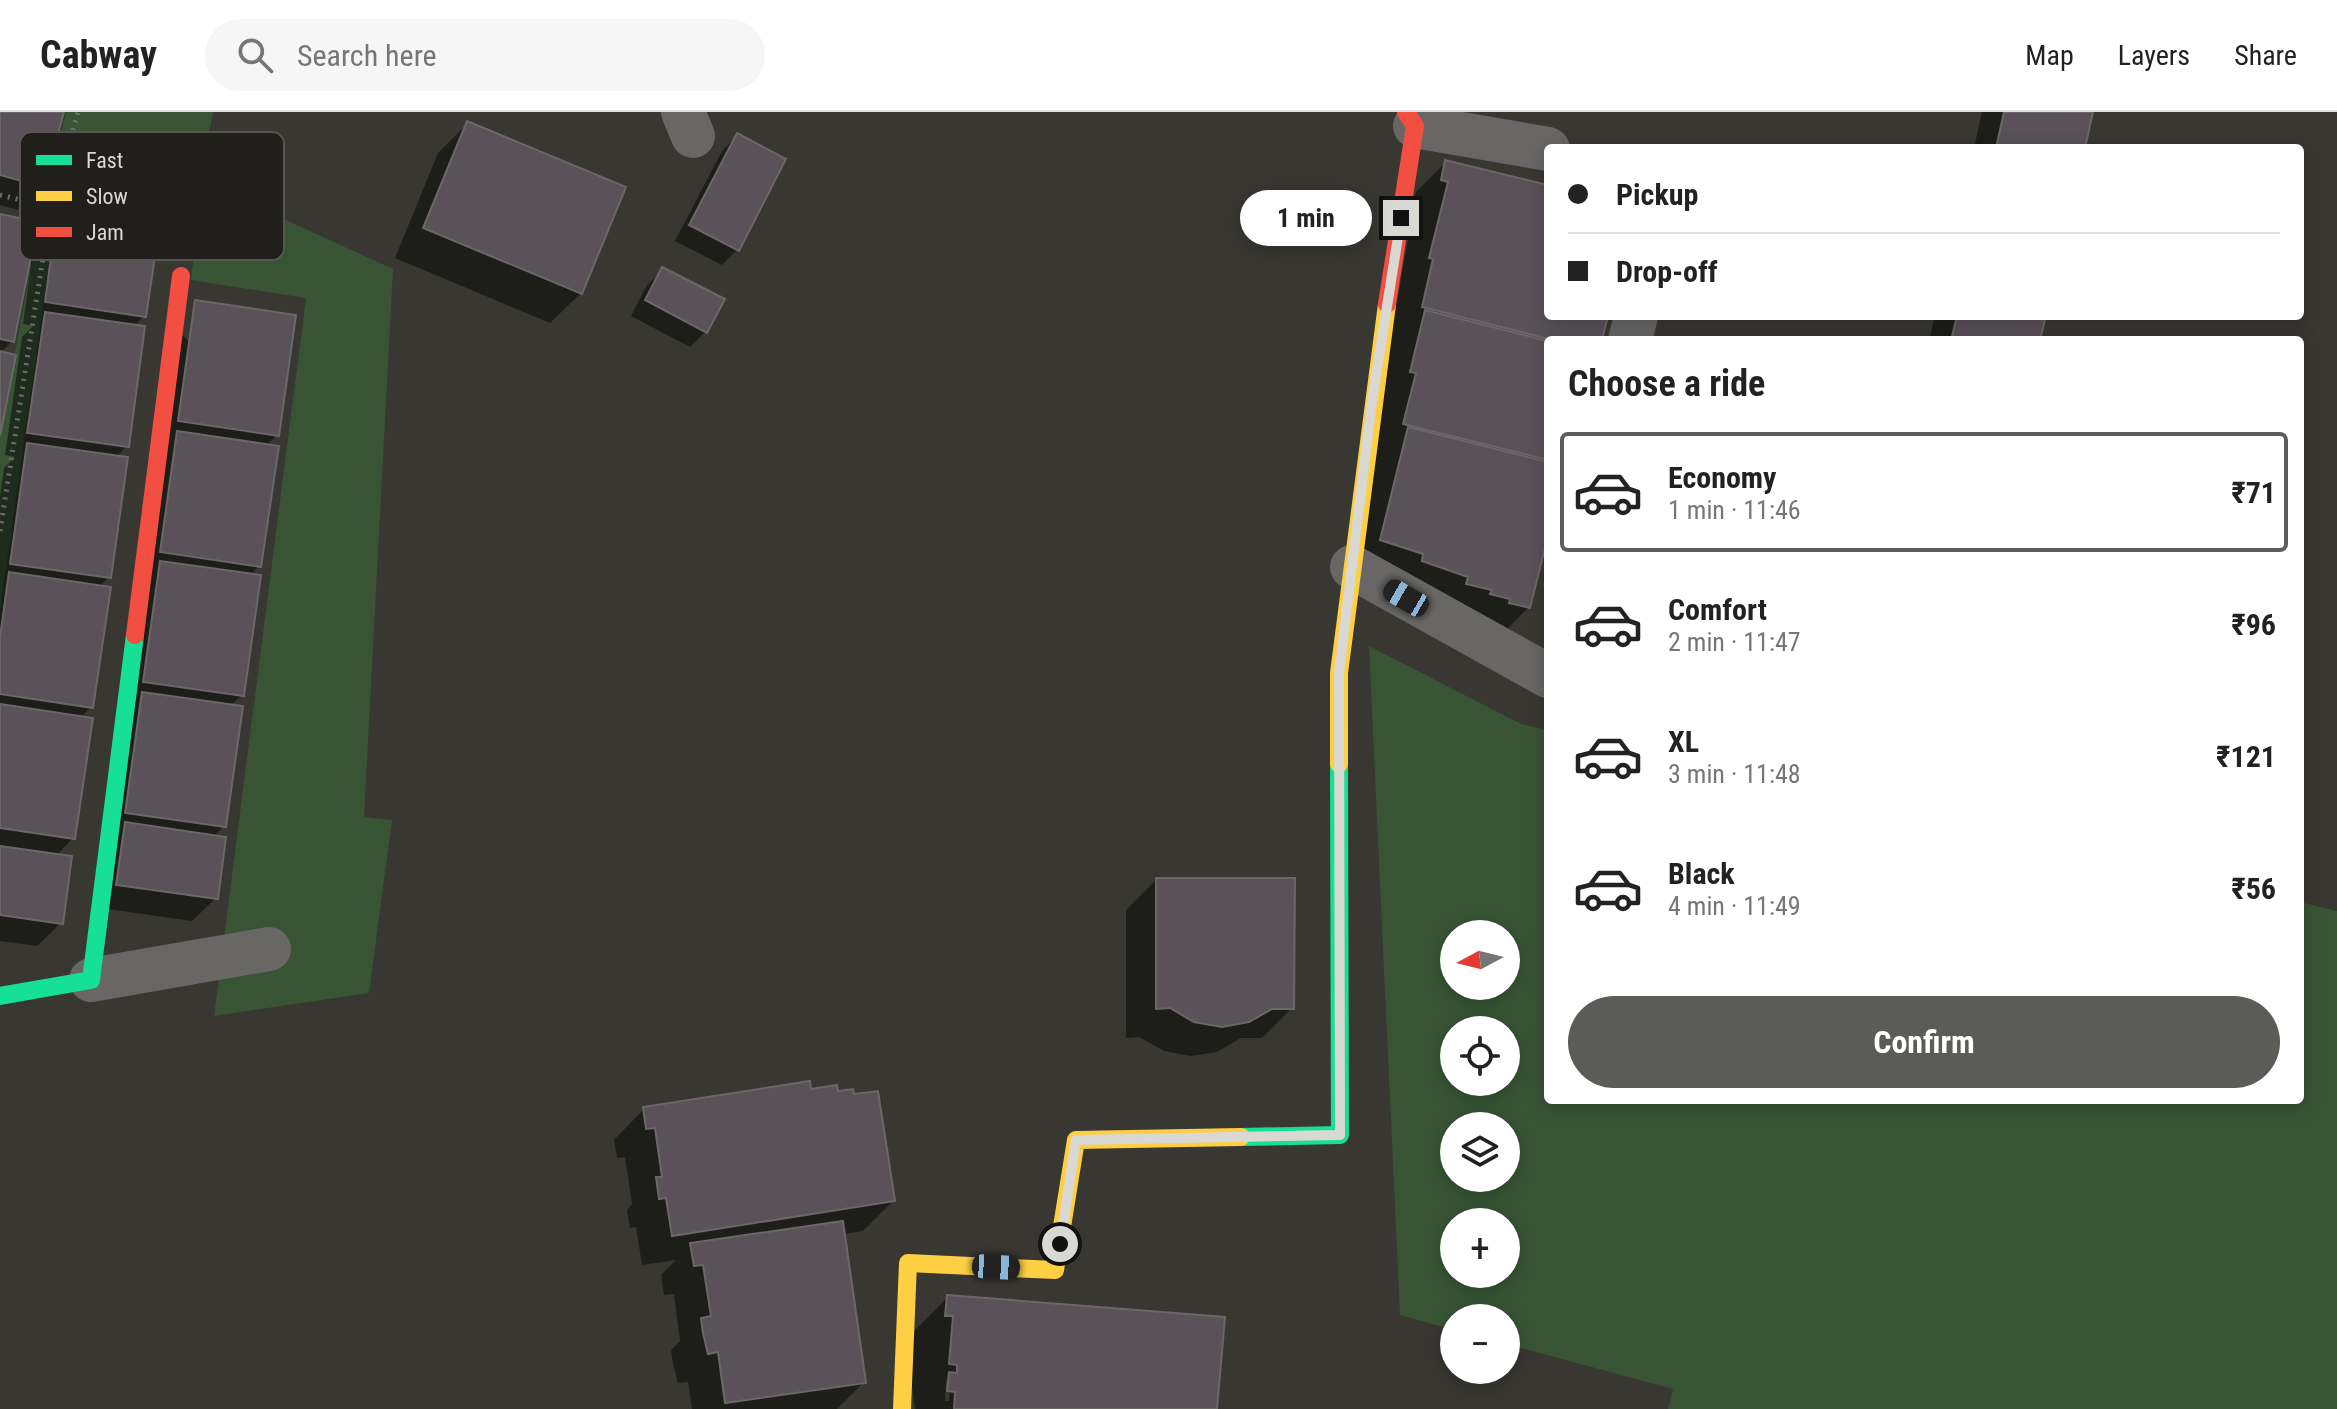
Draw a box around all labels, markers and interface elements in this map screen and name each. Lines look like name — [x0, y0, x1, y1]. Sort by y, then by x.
search box — [205, 19, 765, 91]
text: Cabway — [40, 33, 157, 77]
icon: search — [233, 33, 277, 77]
text: Search here — [297, 38, 437, 73]
text: Map — [2025, 39, 2074, 72]
text: Layers — [2118, 39, 2190, 72]
text: Share — [2234, 39, 2297, 72]
legend — [20, 132, 284, 260]
text: Fast — [86, 148, 123, 173]
text: Pickup — [1616, 177, 1698, 212]
text: Slow — [86, 184, 128, 209]
callout: 1 min — [1241, 190, 1373, 246]
route end — [1383, 200, 1419, 236]
text: 1 min — [1277, 203, 1335, 233]
text: Jam — [86, 220, 124, 245]
text: Drop-off — [1616, 254, 1718, 289]
text: Choose a ride — [1568, 363, 1765, 405]
icon: car — [1572, 456, 1644, 528]
text: Economy — [1668, 460, 1776, 495]
text: ₹71 — [2231, 475, 2276, 510]
text: 1 min · 11:46 — [1668, 495, 1801, 525]
car — [1379, 576, 1433, 620]
icon: car — [1572, 588, 1644, 660]
text: Comfort — [1668, 592, 1767, 627]
text: ₹96 — [2231, 607, 2276, 642]
text: 2 min · 11:47 — [1668, 627, 1801, 657]
icon: car — [1572, 720, 1644, 792]
text: XL — [1668, 724, 1699, 759]
text: ₹121 — [2216, 739, 2276, 774]
text: 3 min · 11:48 — [1668, 759, 1801, 789]
icon: car — [1572, 852, 1644, 924]
text: Black — [1668, 856, 1735, 891]
text: ₹56 — [2231, 871, 2276, 906]
text: 4 min · 11:49 — [1668, 891, 1801, 921]
north arrow — [1440, 920, 1520, 1000]
map controls — [1440, 920, 1520, 1384]
button: Confirm — [1568, 996, 2280, 1088]
button: locate — [1440, 1016, 1520, 1096]
button: layers — [1440, 1112, 1520, 1192]
button: + — [1440, 1208, 1520, 1288]
route start — [1042, 1226, 1078, 1262]
car — [971, 1254, 1021, 1280]
button: − — [1440, 1304, 1520, 1384]

